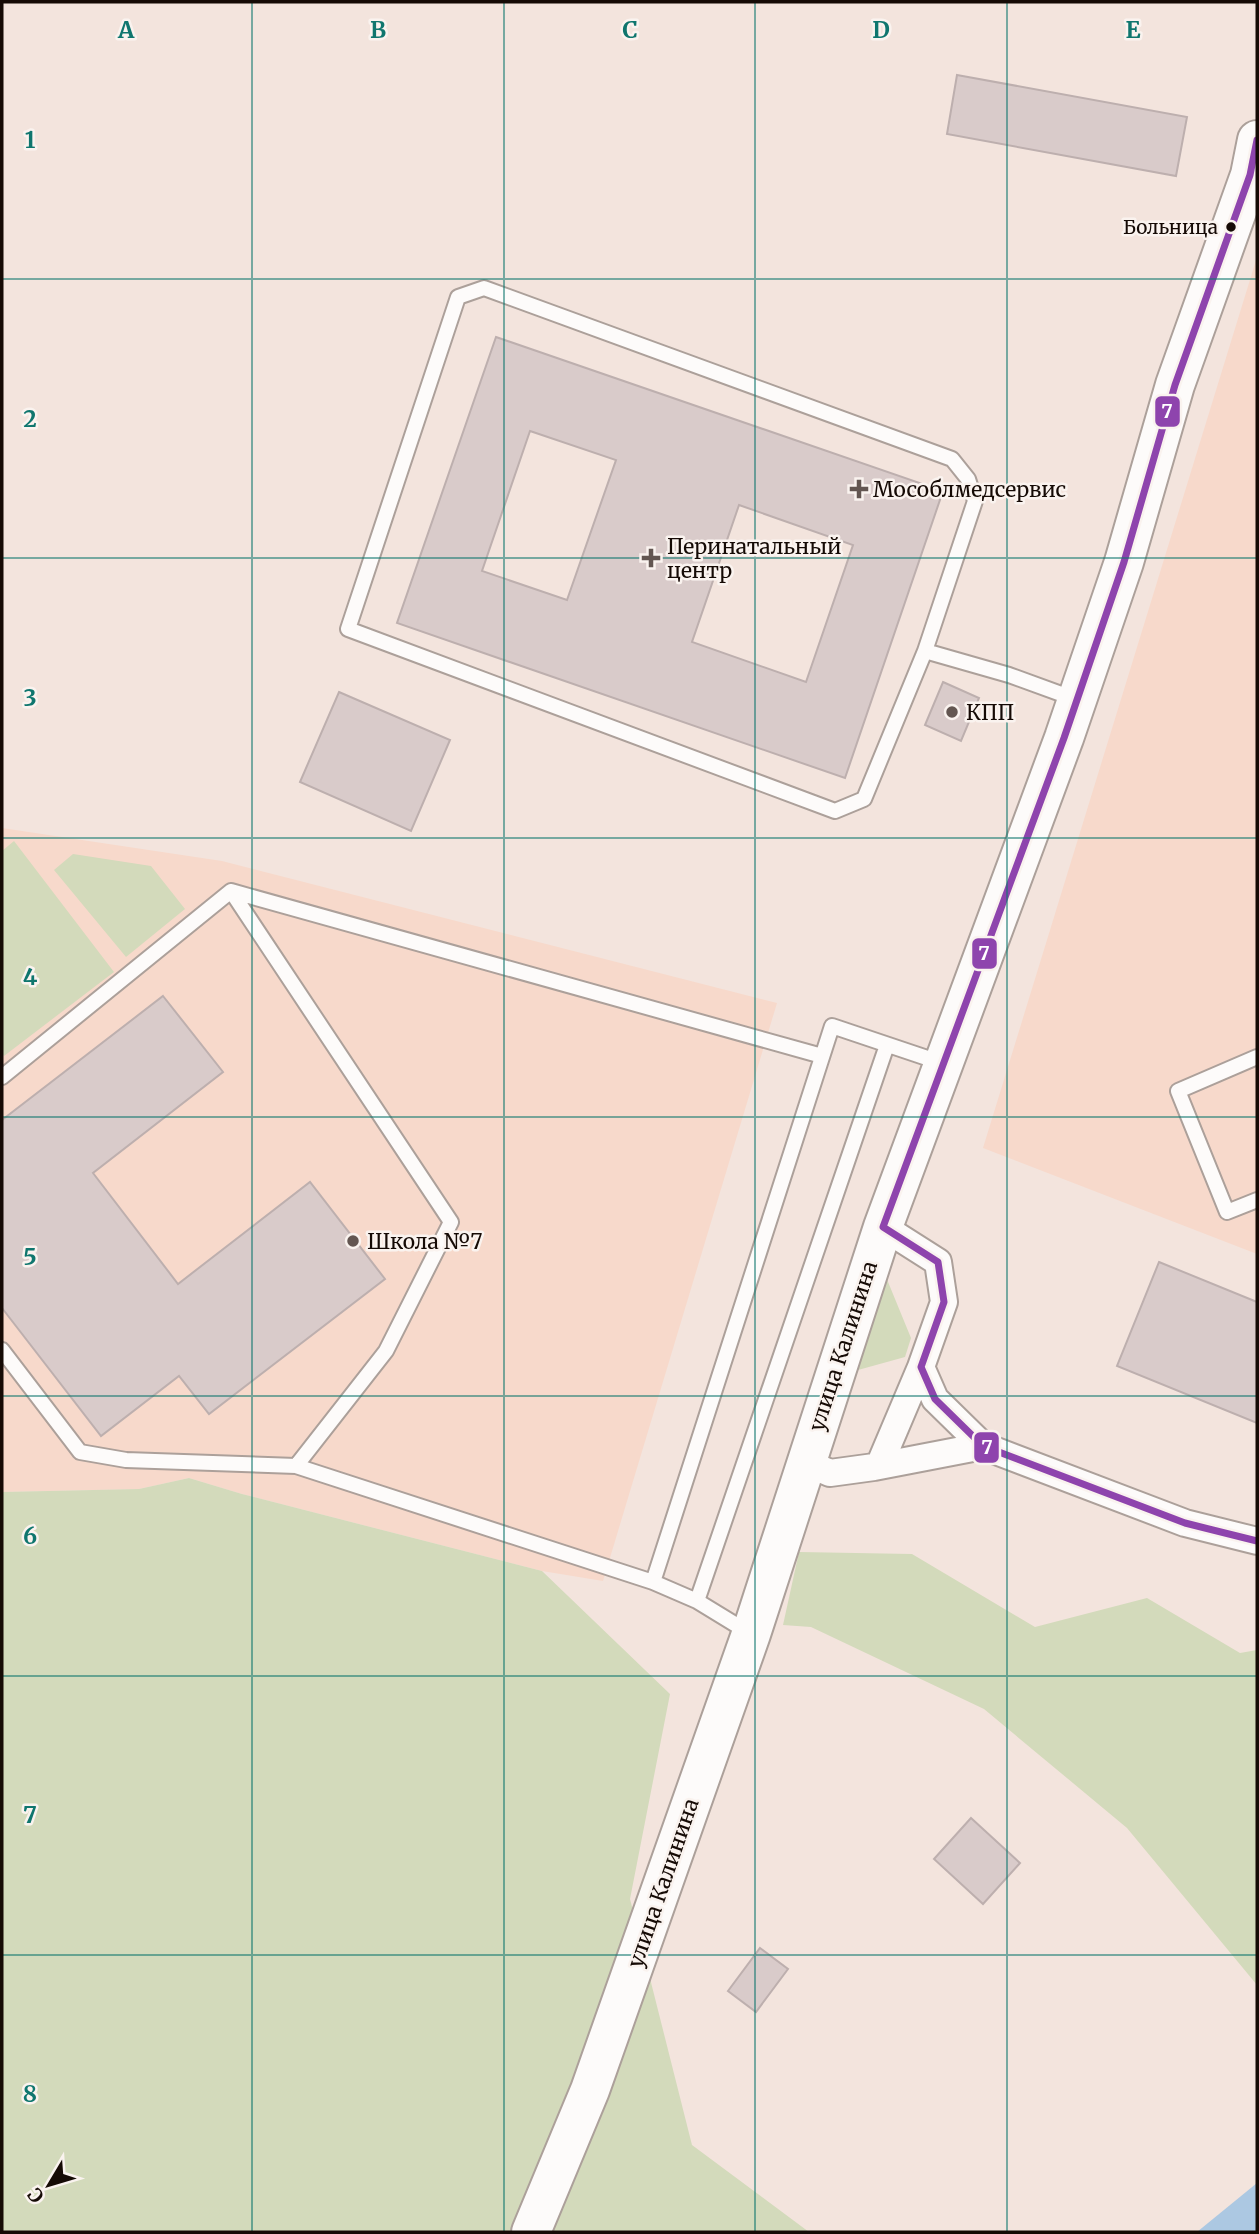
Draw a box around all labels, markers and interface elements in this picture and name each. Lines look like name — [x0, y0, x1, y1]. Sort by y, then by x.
text: A — [117, 15, 135, 44]
text: B — [370, 15, 386, 44]
text: C — [622, 15, 638, 44]
text: D — [872, 15, 890, 44]
text: E — [1125, 15, 1141, 44]
text: 1 — [25, 125, 36, 154]
place label: Больница — [1123, 215, 1218, 239]
marker: Больница — [1224, 220, 1238, 234]
line badge: 7 — [1154, 395, 1181, 428]
text: 7 — [1161, 399, 1173, 423]
text: 2 — [23, 404, 37, 433]
place label: Мособлмедсервис — [873, 476, 1066, 503]
marker: Мособлмедсервис — [851, 481, 867, 497]
place label: Перинатальный центр — [667, 533, 842, 584]
marker: Перинатальный центр — [641, 548, 661, 568]
text: 3 — [23, 683, 37, 712]
place label: КПП — [966, 699, 1014, 726]
marker: КПП — [944, 704, 960, 720]
line badge: 7 — [971, 937, 998, 970]
text: 7 — [978, 941, 990, 965]
text: 4 — [23, 962, 38, 991]
place label: Школа №7 — [367, 1228, 482, 1255]
marker: Школа №7 — [345, 1233, 361, 1249]
text: 5 — [23, 1242, 37, 1271]
street label: улица Калинина — [803, 1258, 883, 1434]
line badge: 7 — [973, 1431, 1000, 1464]
text: 7 — [981, 1435, 993, 1459]
text: 6 — [23, 1521, 37, 1550]
street label: улица Калинина — [621, 1795, 705, 1971]
text: 7 — [23, 1800, 37, 1829]
text: 8 — [23, 2079, 37, 2108]
north arrow — [14, 2150, 84, 2220]
text: С — [22, 2183, 49, 2208]

